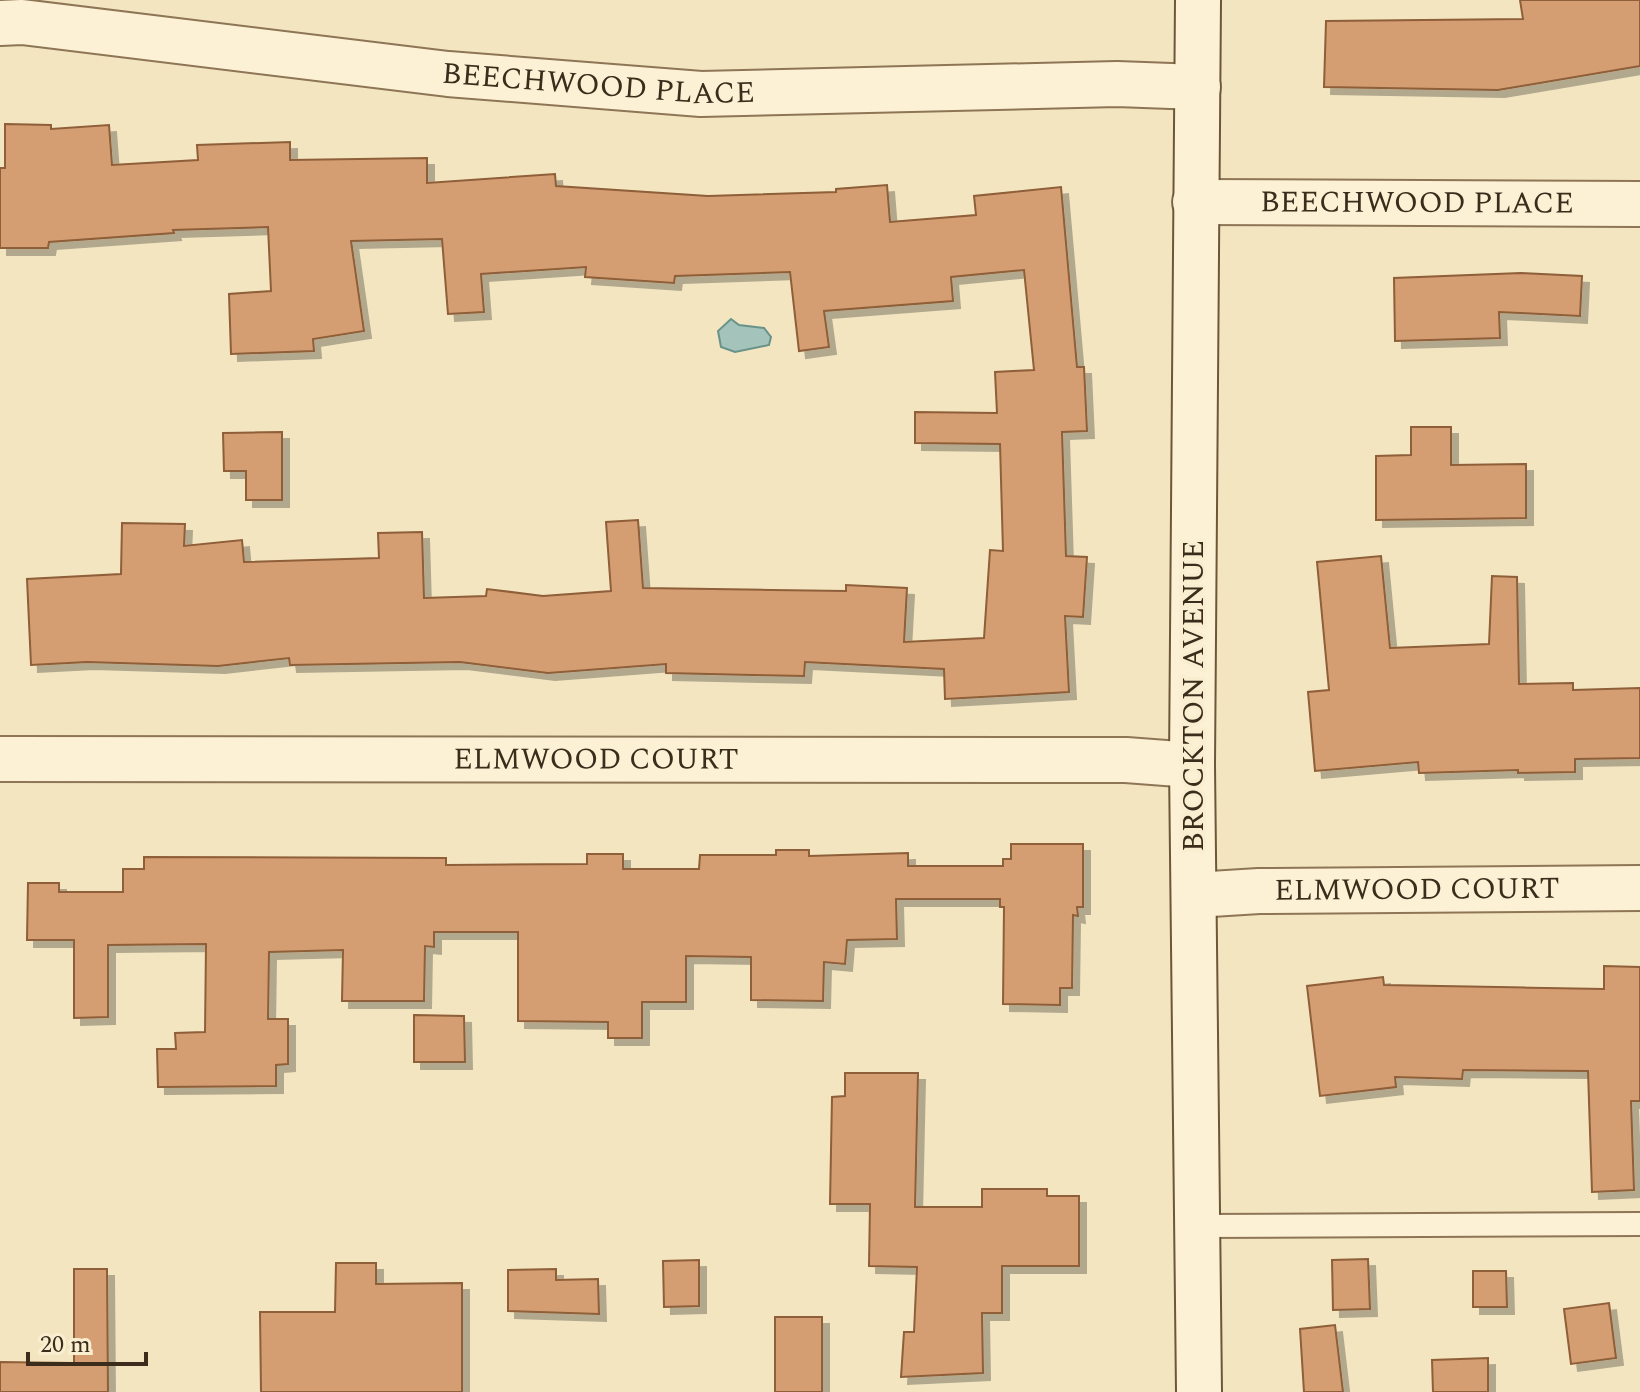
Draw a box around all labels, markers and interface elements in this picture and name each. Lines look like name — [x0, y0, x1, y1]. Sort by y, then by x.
street label: BEECHWOOD PLACE — [440, 51, 755, 117]
street label: BEECHWOOD PLACE — [1260, 179, 1574, 227]
street label: BROCKTON AVENUE — [1171, 540, 1217, 852]
street label: ELMWOOD COURT — [453, 736, 739, 783]
street label: ELMWOOD COURT — [1274, 866, 1560, 914]
scale bar — [28, 1316, 146, 1366]
text: 20 m — [40, 1327, 91, 1363]

